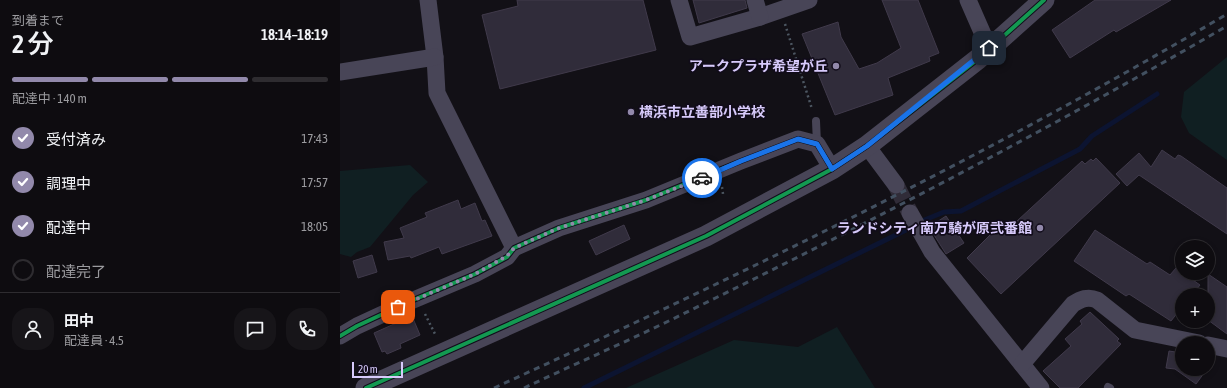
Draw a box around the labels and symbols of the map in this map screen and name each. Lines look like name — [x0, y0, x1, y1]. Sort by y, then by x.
pin — [972, 31, 1006, 65]
place label: アークプラザ希望が丘 — [689, 58, 828, 74]
marker: アークプラザ希望が丘 — [831, 61, 841, 71]
place label: 横浜市立善部小学校 — [639, 104, 765, 120]
marker: 横浜市立善部小学校 — [626, 107, 636, 117]
courier — [682, 158, 722, 198]
place label: ランドシティ南万騎が原弐番館 — [837, 220, 1032, 236]
marker: ランドシティ南万騎が原弐番館 — [1035, 223, 1045, 233]
pin — [381, 290, 415, 324]
scale bar — [352, 360, 403, 379]

